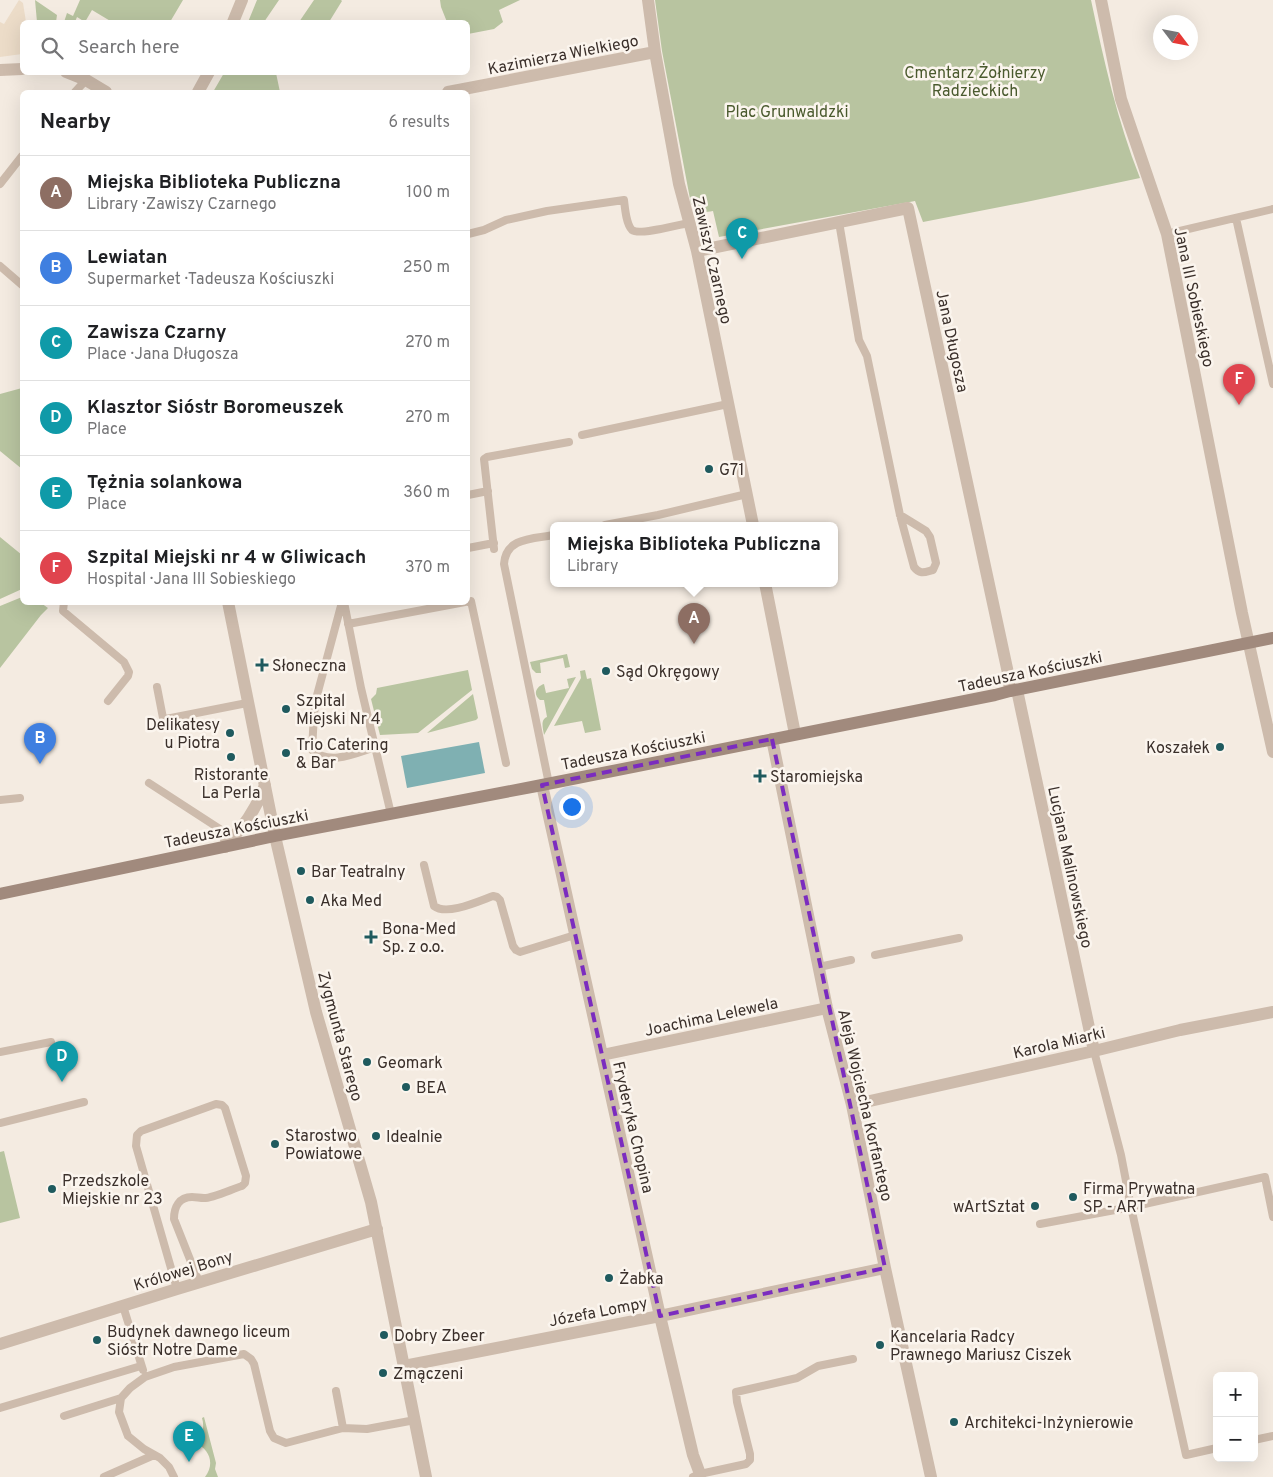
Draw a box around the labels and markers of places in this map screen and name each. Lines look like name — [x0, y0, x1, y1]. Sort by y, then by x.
pin: C — [726, 218, 758, 259]
pin: F — [1223, 364, 1255, 405]
place label: G71 — [719, 461, 744, 481]
marker: G71 — [703, 463, 715, 475]
pin: A — [678, 603, 710, 644]
place label: Słoneczna — [272, 657, 346, 677]
marker: Słoneczna — [256, 659, 268, 671]
place label: Sąd Okręgowy — [616, 663, 720, 683]
marker: Sąd Okręgowy — [600, 665, 612, 677]
place label: Szpital Miejski Nr 4 — [296, 692, 381, 730]
marker: Szpital Miejski Nr 4 — [280, 703, 292, 715]
place label: Delikatesy u Piotra — [146, 716, 220, 754]
pin: B — [24, 723, 56, 764]
marker: Delikatesy u Piotra — [224, 727, 236, 739]
place label: Trio Catering & Bar — [296, 736, 388, 774]
place label: Koszałek — [1146, 739, 1210, 759]
marker: Koszałek — [1214, 741, 1226, 753]
marker: Trio Catering & Bar — [280, 747, 292, 759]
marker: Ristorante La Perla — [225, 751, 237, 763]
place label: Ristorante La Perla — [194, 766, 268, 804]
place label: Staromiejska — [770, 768, 863, 788]
marker: Staromiejska — [754, 770, 766, 782]
place label: Bar Teatralny — [311, 863, 406, 883]
marker: Bar Teatralny — [295, 865, 307, 877]
place label: Aka Med — [320, 892, 382, 912]
marker: Aka Med — [304, 894, 316, 906]
place label: Bona-Med Sp. z o.o. — [382, 920, 456, 958]
marker: Bona-Med Sp. z o.o. — [364, 930, 378, 944]
pin: D — [46, 1041, 78, 1082]
place label: Geomark — [377, 1054, 443, 1074]
marker: Geomark — [361, 1056, 373, 1068]
place label: BEA — [416, 1079, 447, 1099]
marker: BEA — [400, 1081, 412, 1093]
place label: Starostwo Powiatowe — [285, 1127, 362, 1165]
place label: Idealnie — [386, 1128, 442, 1148]
marker: Idealnie — [370, 1130, 382, 1142]
marker: Starostwo Powiatowe — [269, 1138, 281, 1150]
place label: Przedszkole Miejskie nr 23 — [62, 1172, 163, 1210]
place label: Firma Prywatna SP - ART — [1083, 1180, 1195, 1218]
marker: Przedszkole Miejskie nr 23 — [46, 1183, 58, 1195]
marker: Firma Prywatna SP - ART — [1067, 1191, 1079, 1203]
place label: wArtSztat — [953, 1198, 1025, 1218]
marker: wArtSztat — [1029, 1200, 1041, 1212]
place label: Żabka — [619, 1269, 663, 1290]
marker: Żabka — [603, 1272, 615, 1284]
place label: Budynek dawnego liceum Sióstr Notre Dame — [107, 1323, 290, 1361]
place label: Dobry Zbeer — [394, 1327, 485, 1347]
place label: Kancelaria Radcy Prawnego Mariusz Ciszek — [890, 1328, 1072, 1366]
marker: Dobry Zbeer — [378, 1329, 390, 1341]
marker: Budynek dawnego liceum Sióstr Notre Dame — [91, 1334, 103, 1346]
marker: Kancelaria Radcy Prawnego Mariusz Ciszek — [874, 1339, 886, 1351]
place label: Zmączeni — [393, 1365, 463, 1385]
marker: Zmączeni — [377, 1367, 389, 1379]
place label: Architekci-Inżynierowie — [964, 1414, 1133, 1434]
marker: Architekci-Inżynierowie — [948, 1416, 960, 1428]
pin: E — [173, 1421, 205, 1462]

